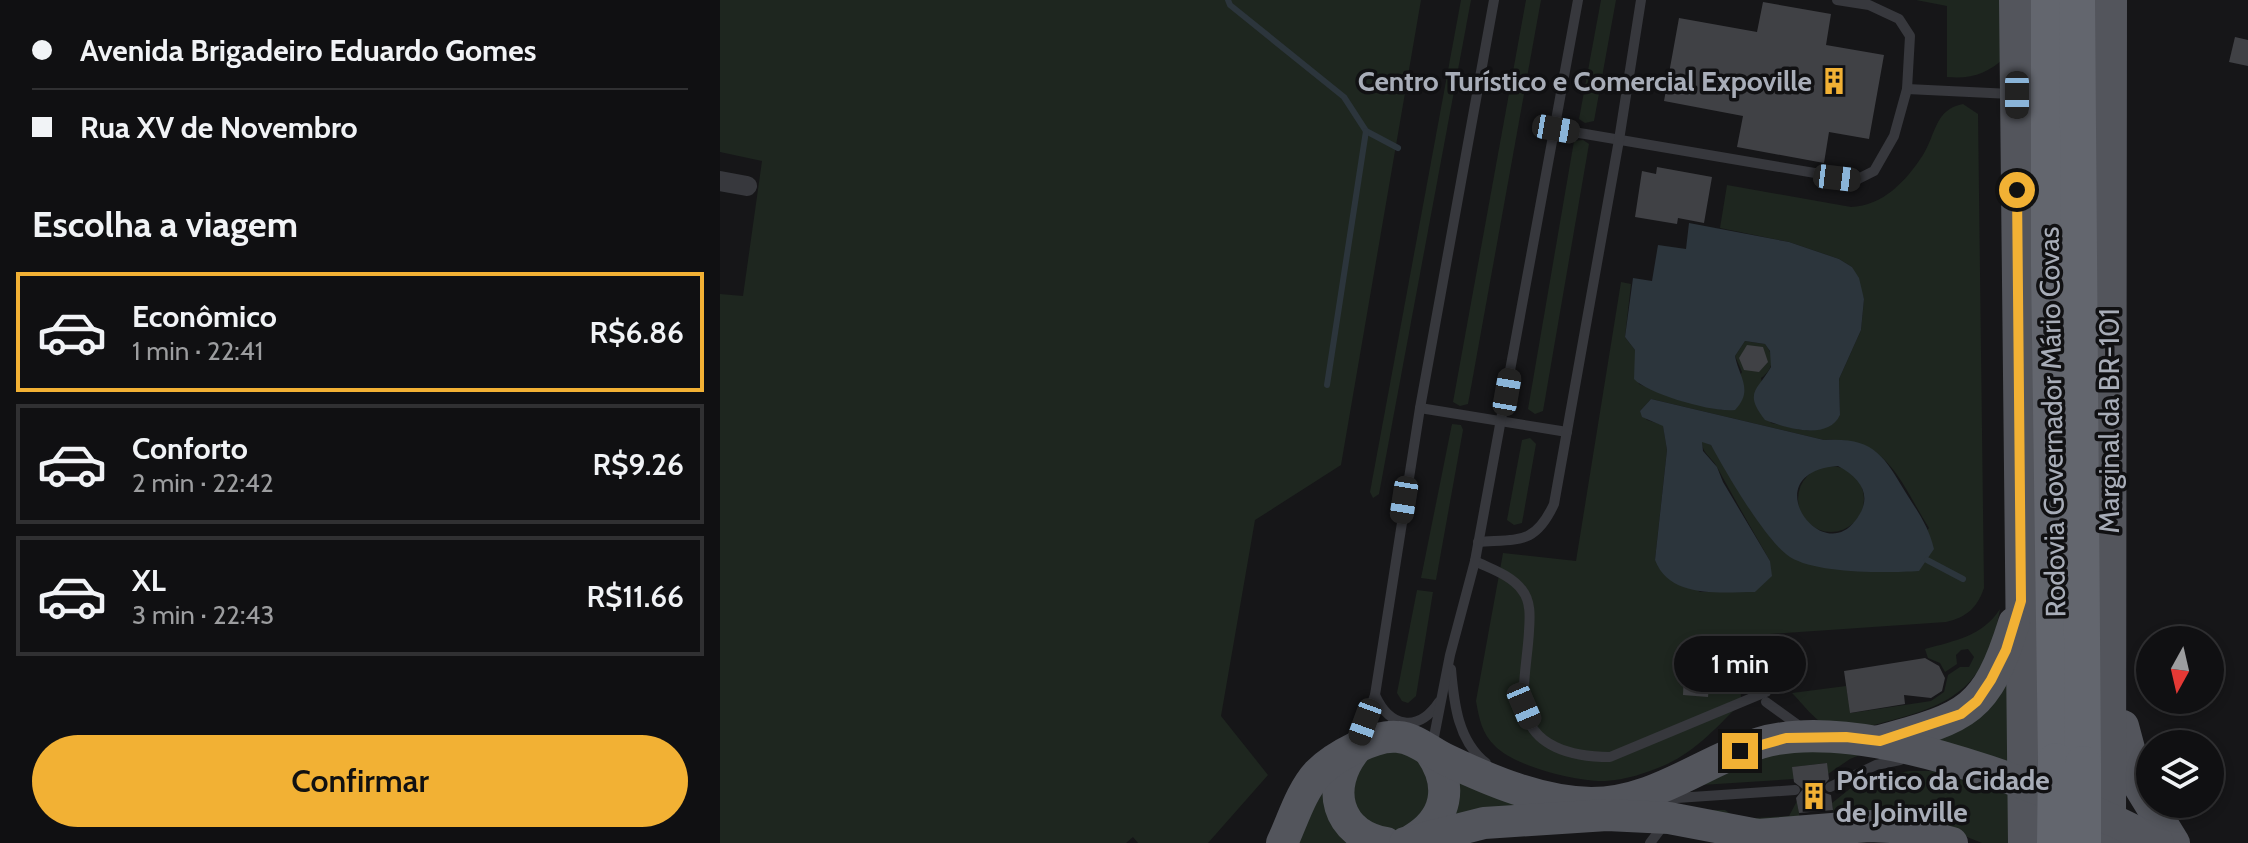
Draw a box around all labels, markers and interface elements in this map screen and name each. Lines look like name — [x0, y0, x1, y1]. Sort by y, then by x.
text: Avenida Brigadeiro Eduardo Gomes — [80, 32, 536, 69]
place label: Centro Turístico e Comercial Expoville — [1358, 64, 1812, 98]
building icon: Centro Turístico e Comercial Expoville — [1819, 66, 1849, 96]
car — [2005, 71, 2029, 119]
text: Rua XV de Novembro — [80, 109, 358, 146]
car — [1530, 113, 1582, 145]
car — [1812, 163, 1862, 193]
route start — [1999, 172, 2035, 208]
text: Escolha a viagem — [32, 202, 298, 246]
street label: Rodovia Governador Mário Covas — [2032, 226, 2072, 618]
icon: car — [36, 296, 108, 368]
text: Econômico — [132, 298, 277, 335]
street label: Marginal da BR-101 — [2092, 308, 2126, 534]
text: R$6.86 — [590, 314, 684, 351]
text: 1 min · 22:41 — [132, 335, 263, 367]
car — [1491, 366, 1523, 418]
icon: car — [36, 428, 108, 500]
text: Conforto — [132, 430, 248, 467]
text: R$9.26 — [592, 446, 684, 483]
text: 2 min · 22:42 — [132, 467, 274, 499]
car — [1388, 474, 1420, 526]
icon: car — [36, 560, 108, 632]
text: XL — [132, 562, 166, 599]
text: R$11.66 — [586, 578, 684, 615]
text: 3 min · 22:43 — [132, 599, 274, 631]
north arrow — [2136, 626, 2224, 714]
map controls — [2136, 626, 2224, 818]
callout: 1 min — [1674, 635, 1806, 691]
text: 1 min — [1711, 648, 1769, 680]
car — [1504, 679, 1544, 733]
car — [1346, 695, 1384, 749]
button: layers — [2136, 730, 2224, 818]
route end — [1722, 733, 1758, 769]
button: Confirmar — [32, 735, 688, 827]
place label: Pórtico da Cidade de Joinville — [1836, 763, 2050, 829]
building icon: Pórtico da Cidade de Joinville — [1799, 781, 1829, 811]

